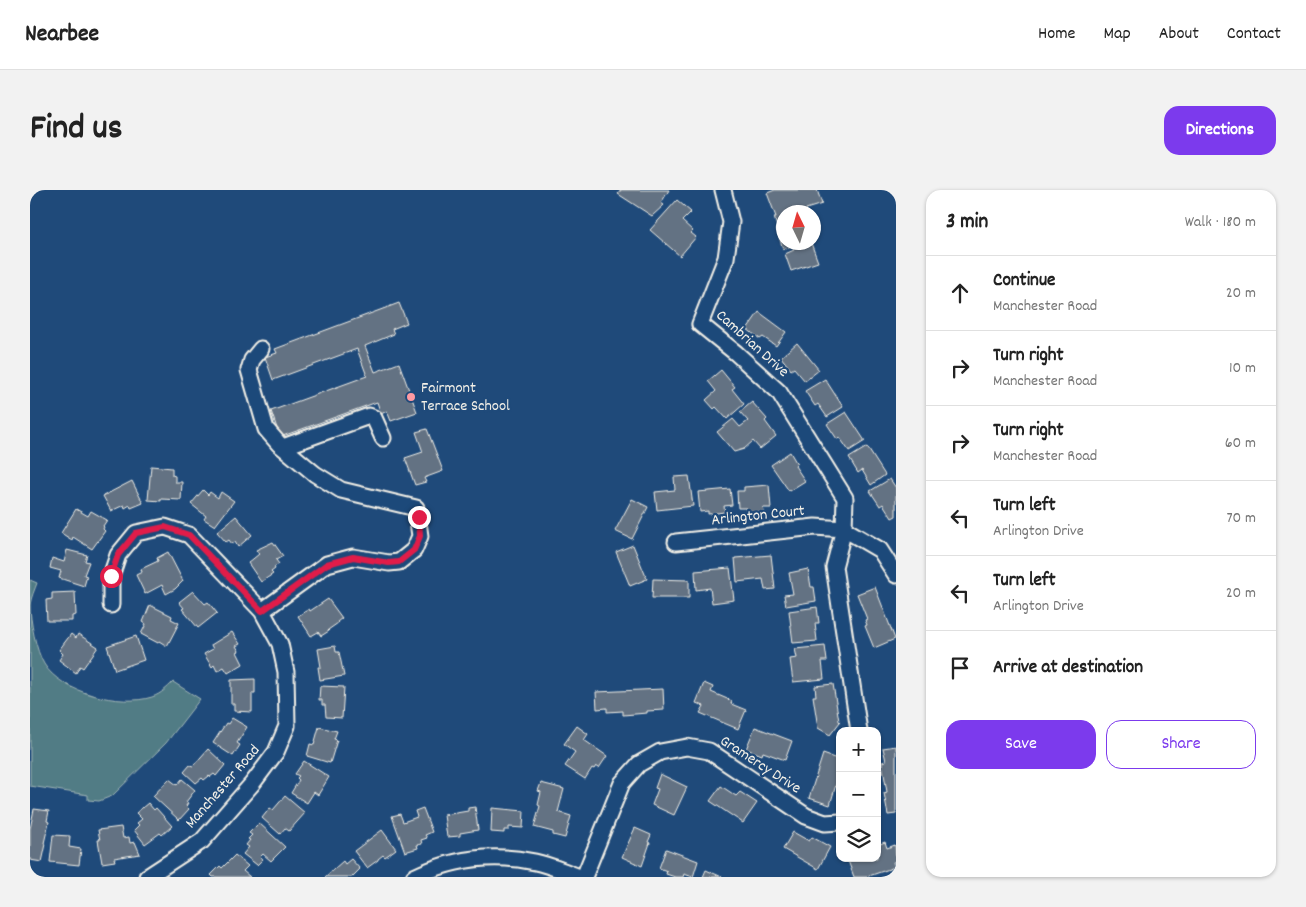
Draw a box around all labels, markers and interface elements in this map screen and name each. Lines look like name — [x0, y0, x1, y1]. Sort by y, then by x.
text: Nearbee — [25, 18, 99, 52]
text: Home — [1038, 22, 1075, 47]
text: Map — [1103, 22, 1131, 47]
text: About — [1159, 22, 1199, 47]
text: Contact — [1227, 22, 1281, 47]
text: Find us — [30, 105, 122, 155]
button: Directions — [1164, 106, 1276, 155]
north arrow — [776, 205, 821, 250]
text: 3 min — [946, 208, 988, 238]
text: Walk · 180 m — [1185, 211, 1256, 234]
text: Continue — [993, 268, 1055, 295]
icon: ahead — [946, 279, 974, 307]
text: 20 m — [1226, 282, 1256, 305]
text: Manchester Road — [993, 295, 1097, 318]
street label: Cambrian Drive — [710, 305, 794, 383]
text: Turn right — [993, 343, 1064, 370]
icon: right — [946, 354, 974, 382]
text: 10 m — [1229, 357, 1256, 380]
text: Manchester Road — [993, 370, 1097, 393]
place label: Fairmont Terrace School — [421, 377, 510, 418]
marker: Fairmont Terrace School — [405, 391, 417, 403]
text: Turn right — [993, 418, 1064, 445]
icon: right — [946, 429, 974, 457]
text: 60 m — [1225, 432, 1256, 455]
text: Manchester Road — [993, 445, 1097, 468]
text: Turn left — [993, 493, 1056, 520]
street label: Arlington Court — [710, 500, 806, 532]
icon: left — [946, 504, 974, 532]
route end — [408, 506, 431, 529]
text: 70 m — [1226, 507, 1256, 530]
text: Arlington Drive — [993, 520, 1084, 543]
route start — [100, 565, 123, 588]
text: Turn left — [993, 568, 1056, 595]
icon: left — [946, 579, 974, 607]
text: 20 m — [1226, 582, 1256, 605]
text: Arlington Drive — [993, 595, 1084, 618]
icon: arrive — [946, 654, 974, 682]
text: Arrive at destination — [993, 655, 1143, 682]
button: Save — [946, 720, 1096, 769]
button: Share — [1106, 720, 1256, 769]
map controls — [836, 727, 881, 862]
button: + — [836, 727, 881, 772]
street label: Gramercy Drive — [715, 730, 805, 800]
street label: Manchester Road — [180, 740, 266, 834]
button: − — [836, 772, 881, 817]
button: layers — [836, 817, 881, 862]

